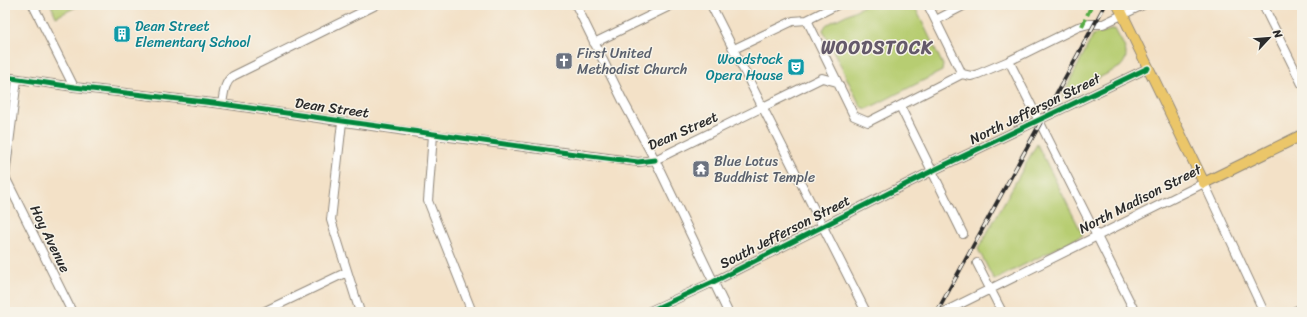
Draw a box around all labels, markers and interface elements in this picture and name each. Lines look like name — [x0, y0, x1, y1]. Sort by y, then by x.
place label: Dean Street Elementary School — [135, 14, 252, 55]
north arrow — [1249, 18, 1289, 58]
building icon: Dean Street Elementary School — [112, 24, 132, 44]
text: N — [1267, 25, 1288, 42]
district label: WOODSTOCK — [821, 32, 934, 64]
place label: First United Methodist Church — [577, 41, 687, 82]
place label: Woodstock Opera House — [706, 47, 784, 88]
church icon: First United Methodist Church — [554, 51, 574, 71]
theatre icon: Woodstock Opera House — [786, 57, 806, 77]
street label: North Jefferson Street — [965, 66, 1106, 152]
street label: Dean Street — [293, 90, 371, 126]
street label: Dean Street — [644, 104, 722, 158]
place label: Blue Lotus Buddhist Temple — [714, 149, 815, 190]
street label: North Madison Street — [1074, 157, 1207, 241]
temple icon: Blue Lotus Buddhist Temple — [691, 159, 711, 179]
street label: South Jefferson Street — [715, 188, 855, 276]
street label: Hoy Avenue — [23, 201, 77, 277]

